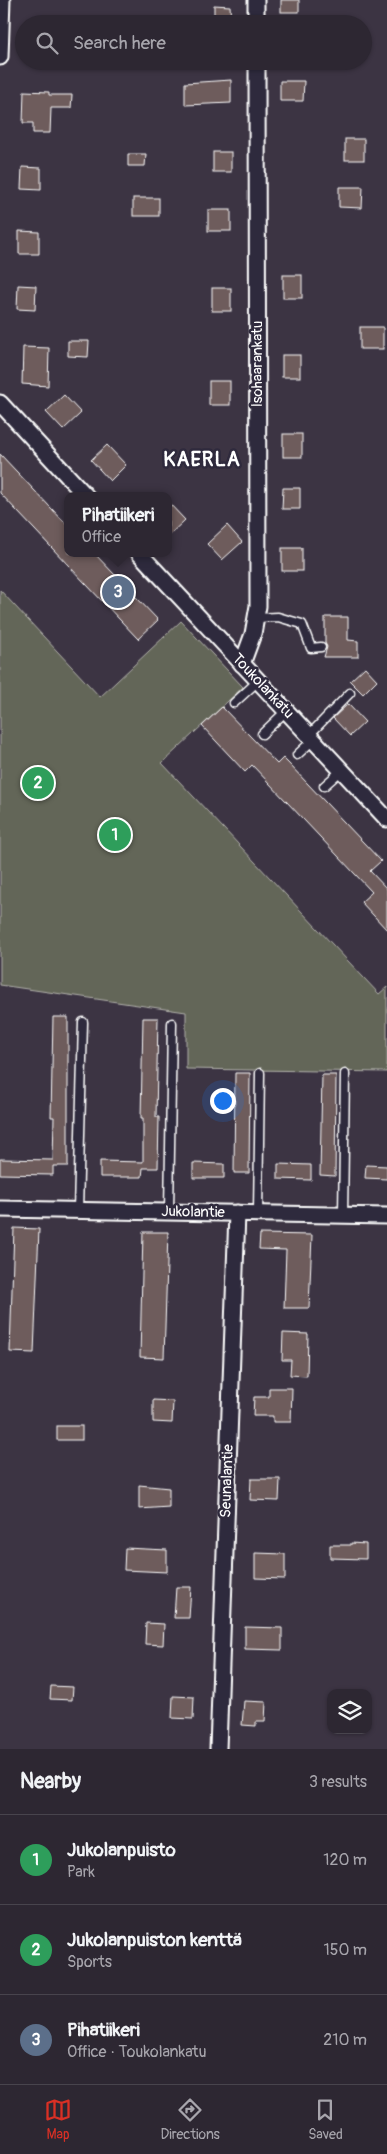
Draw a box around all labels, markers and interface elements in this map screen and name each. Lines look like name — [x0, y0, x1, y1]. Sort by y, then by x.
search box — [15, 15, 372, 70]
icon: search — [33, 29, 61, 57]
text: Search here — [73, 31, 166, 55]
street label: Isohaarankatu — [248, 321, 267, 407]
district label: KAERLA — [163, 447, 241, 472]
popup — [64, 492, 172, 557]
text: Pihatiikeri — [82, 503, 154, 527]
text: Office — [82, 527, 121, 547]
pin: 3 — [102, 573, 134, 611]
street label: Toukolankatu — [228, 649, 298, 723]
pin: 2 — [22, 764, 54, 802]
pin: 1 — [99, 816, 131, 854]
your location — [210, 1088, 236, 1114]
street label: Jukolantie — [161, 1202, 226, 1222]
street label: Seunalantie — [216, 1443, 238, 1518]
map controls — [327, 1689, 372, 1734]
button: layers — [327, 1689, 372, 1734]
text: Nearby — [20, 1768, 81, 1795]
text: 3 results — [309, 1772, 367, 1792]
text: Jukolanpuisto — [67, 1838, 176, 1862]
text: 1 — [33, 1850, 39, 1870]
text: 120 m — [323, 1850, 367, 1870]
text: Park — [67, 1862, 95, 1882]
text: Jukolanpuiston kenttä — [67, 1928, 242, 1952]
text: 2 — [32, 1940, 40, 1960]
text: 150 m — [323, 1940, 367, 1960]
text: Sports — [67, 1952, 112, 1972]
text: Pihatiikeri — [67, 2018, 140, 2042]
text: 3 — [32, 2030, 40, 2050]
text: 210 m — [323, 2030, 367, 2050]
text: Office · Toukolankatu — [67, 2042, 207, 2062]
tab: Map — [44, 2096, 72, 2143]
tab: Directions — [160, 2096, 220, 2143]
tab: Saved — [308, 2096, 343, 2143]

